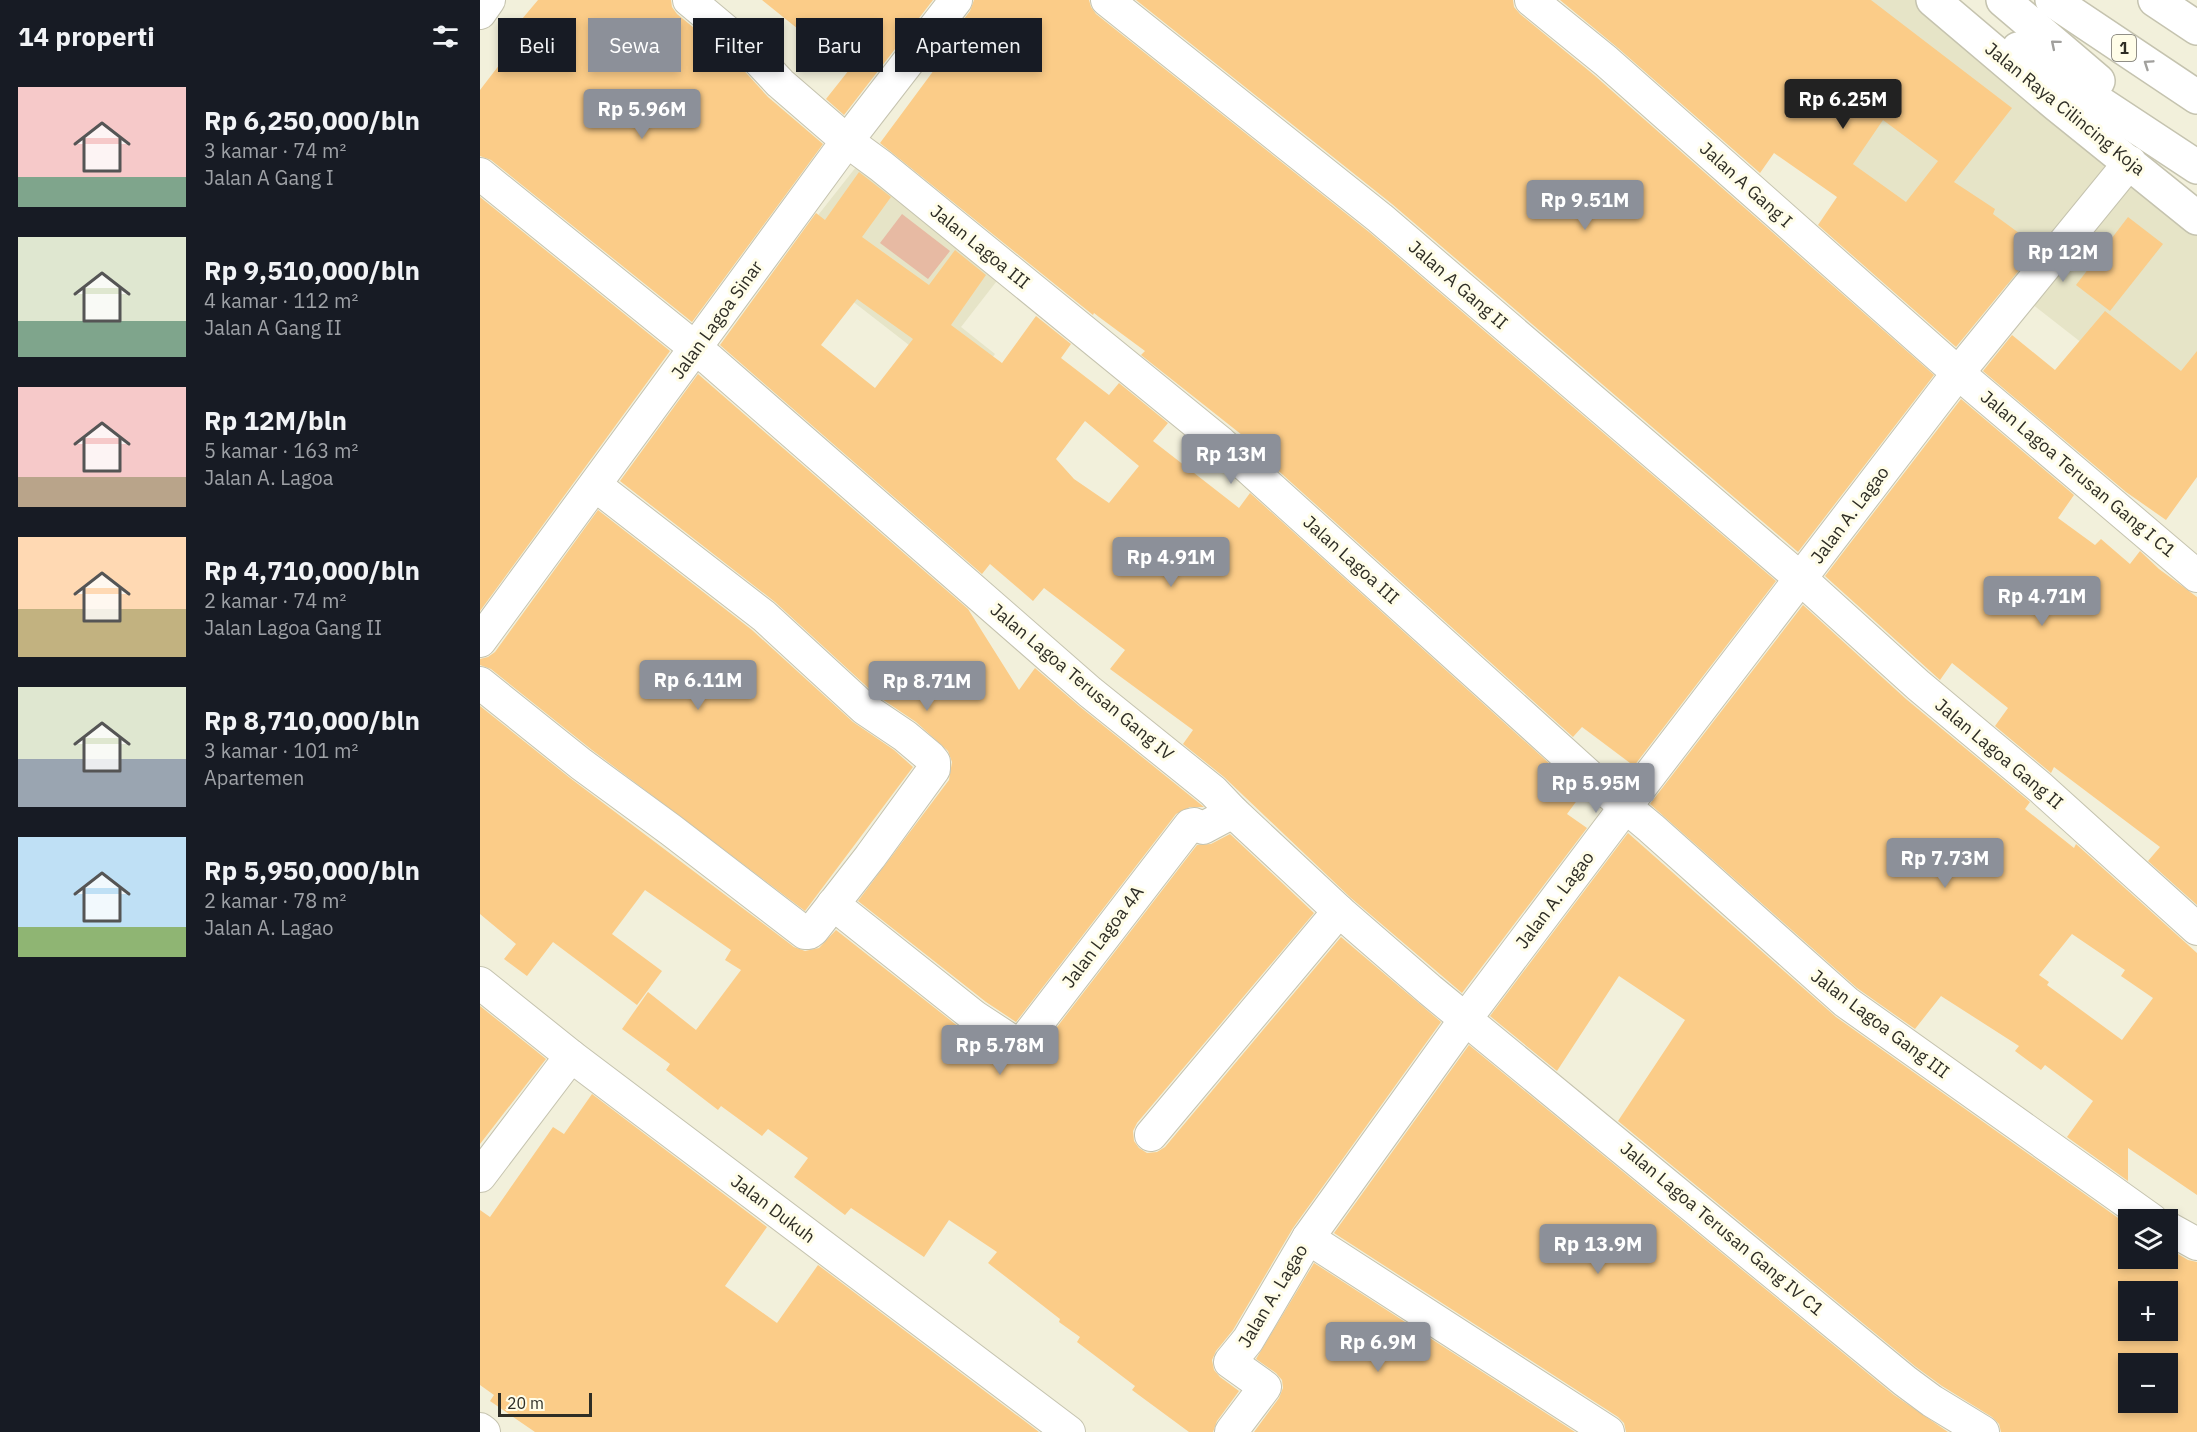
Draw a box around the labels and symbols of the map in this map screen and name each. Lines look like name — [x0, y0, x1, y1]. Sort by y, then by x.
road number: 1 — [2112, 35, 2136, 61]
street label: Jalan Raya Cilincing Koja — [1981, 37, 2150, 180]
one-way arrow — [2051, 40, 2062, 51]
one-way arrow — [2144, 60, 2155, 71]
pin: Rp 6.25M — [1781, 79, 1905, 130]
pin: Rp 5.96M — [580, 89, 704, 140]
street label: Jalan A Gang I — [1695, 137, 1797, 232]
pin: Rp 9.51M — [1523, 180, 1647, 231]
street label: Jalan Lagoa III — [926, 199, 1035, 294]
pin: Rp 12M — [2014, 232, 2112, 283]
street label: Jalan A Gang II — [1404, 235, 1513, 334]
street label: Jalan Lagoa Sinar — [666, 256, 768, 384]
street label: Jalan Lagoa Terusan Gang I C1 — [1976, 385, 2181, 562]
pin: Rp 13M — [1182, 434, 1280, 485]
street label: Jalan A. Lagao — [1805, 461, 1894, 568]
street label: Jalan Lagoa III — [1299, 510, 1404, 609]
pin: Rp 4.91M — [1109, 537, 1233, 588]
pin: Rp 4.71M — [1980, 576, 2104, 627]
street label: Jalan Lagoa Terusan Gang IV — [986, 598, 1179, 765]
pin: Rp 6.11M — [636, 660, 760, 711]
pin: Rp 8.71M — [865, 661, 989, 712]
street label: Jalan Lagoa Gang II — [1931, 693, 2068, 814]
pin: Rp 5.95M — [1534, 763, 1658, 814]
pin: Rp 7.73M — [1883, 838, 2007, 889]
street label: Jalan A. Lagao — [1510, 846, 1599, 953]
street label: Jalan Lagoa 4A — [1057, 881, 1149, 992]
street label: Jalan Lagoa Gang III — [1807, 964, 1954, 1083]
pin: Rp 5.78M — [938, 1025, 1062, 1076]
street label: Jalan Lagoa Terusan Gang IV C1 — [1616, 1137, 1829, 1321]
street label: Jalan Dukuh — [727, 1169, 820, 1248]
pin: Rp 13.9M — [1536, 1224, 1660, 1275]
street label: Jalan A. Lagao — [1233, 1240, 1312, 1352]
pin: Rp 6.9M — [1323, 1322, 1433, 1373]
scale bar — [498, 1390, 592, 1418]

